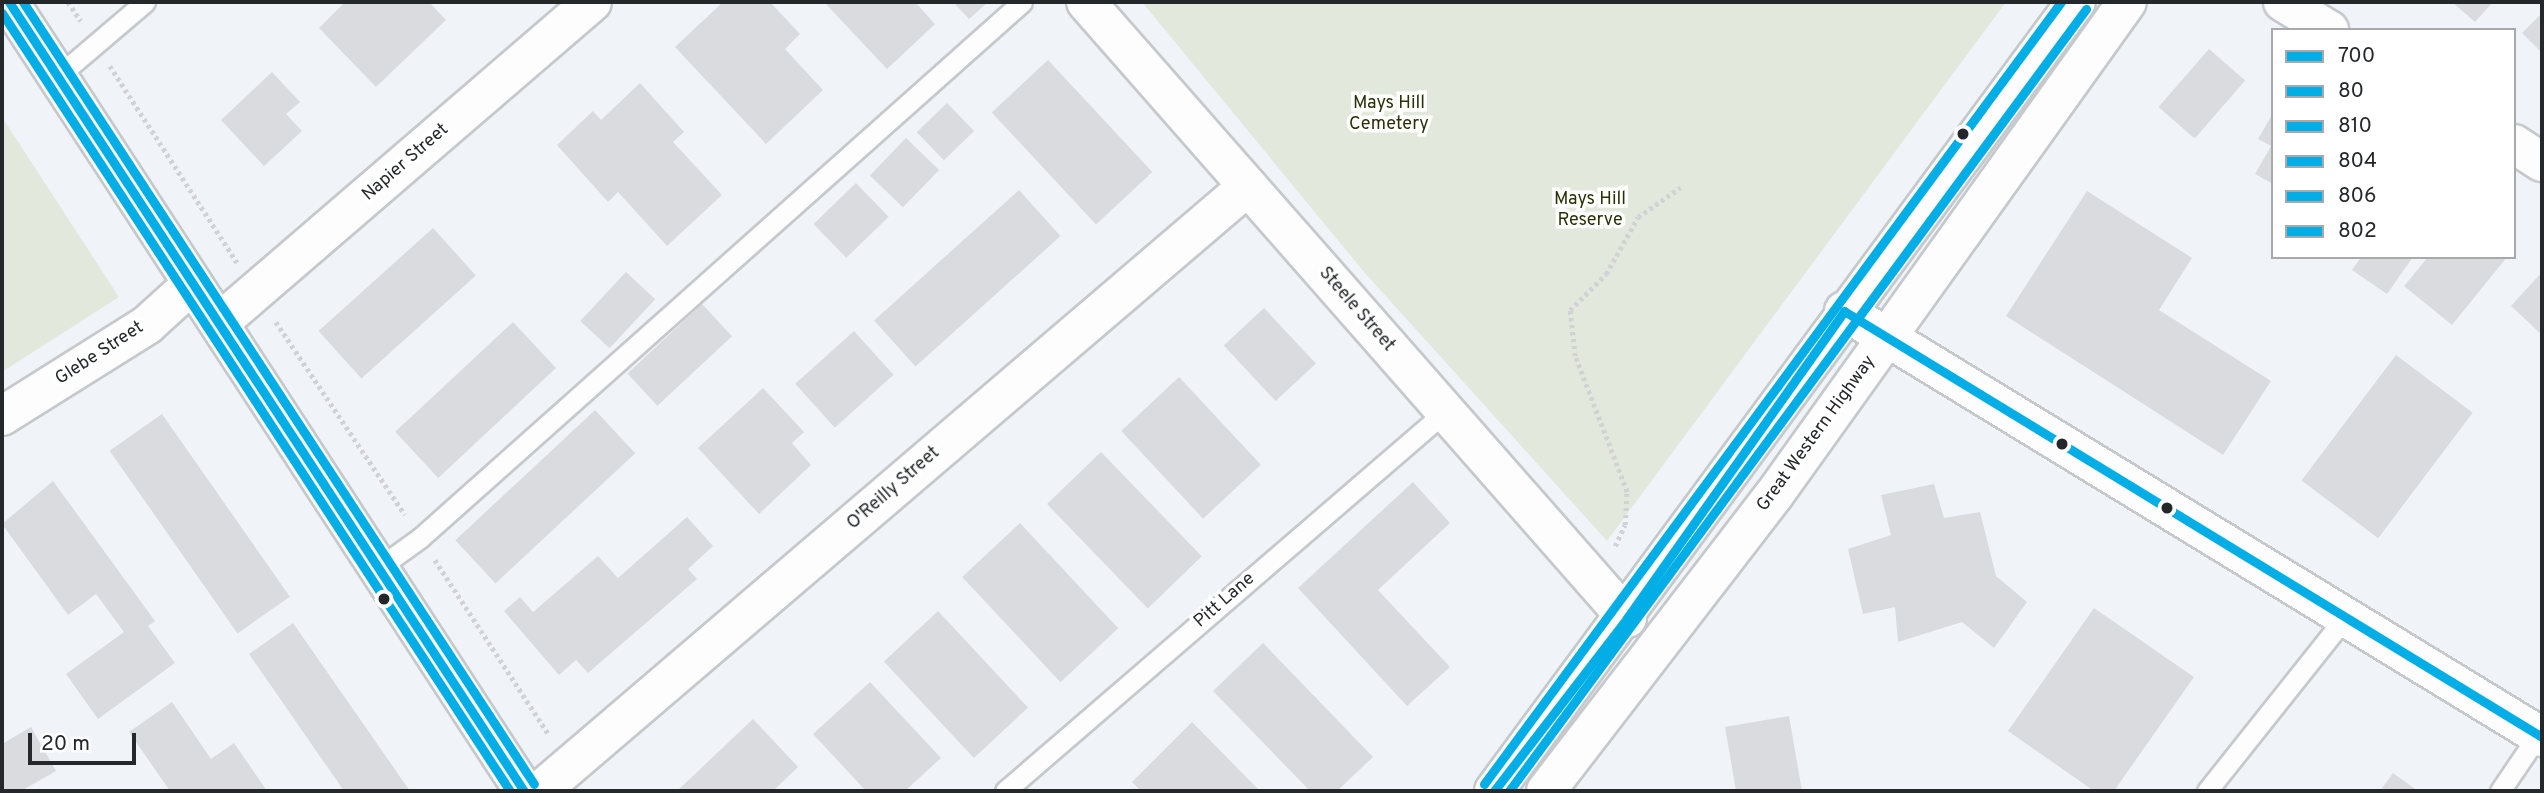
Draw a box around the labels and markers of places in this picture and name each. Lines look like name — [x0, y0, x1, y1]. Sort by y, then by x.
unlabelled marker — [1956, 127, 1970, 141]
unlabelled marker — [2055, 437, 2069, 451]
unlabelled marker — [2160, 501, 2174, 515]
unlabelled marker — [377, 592, 391, 606]

